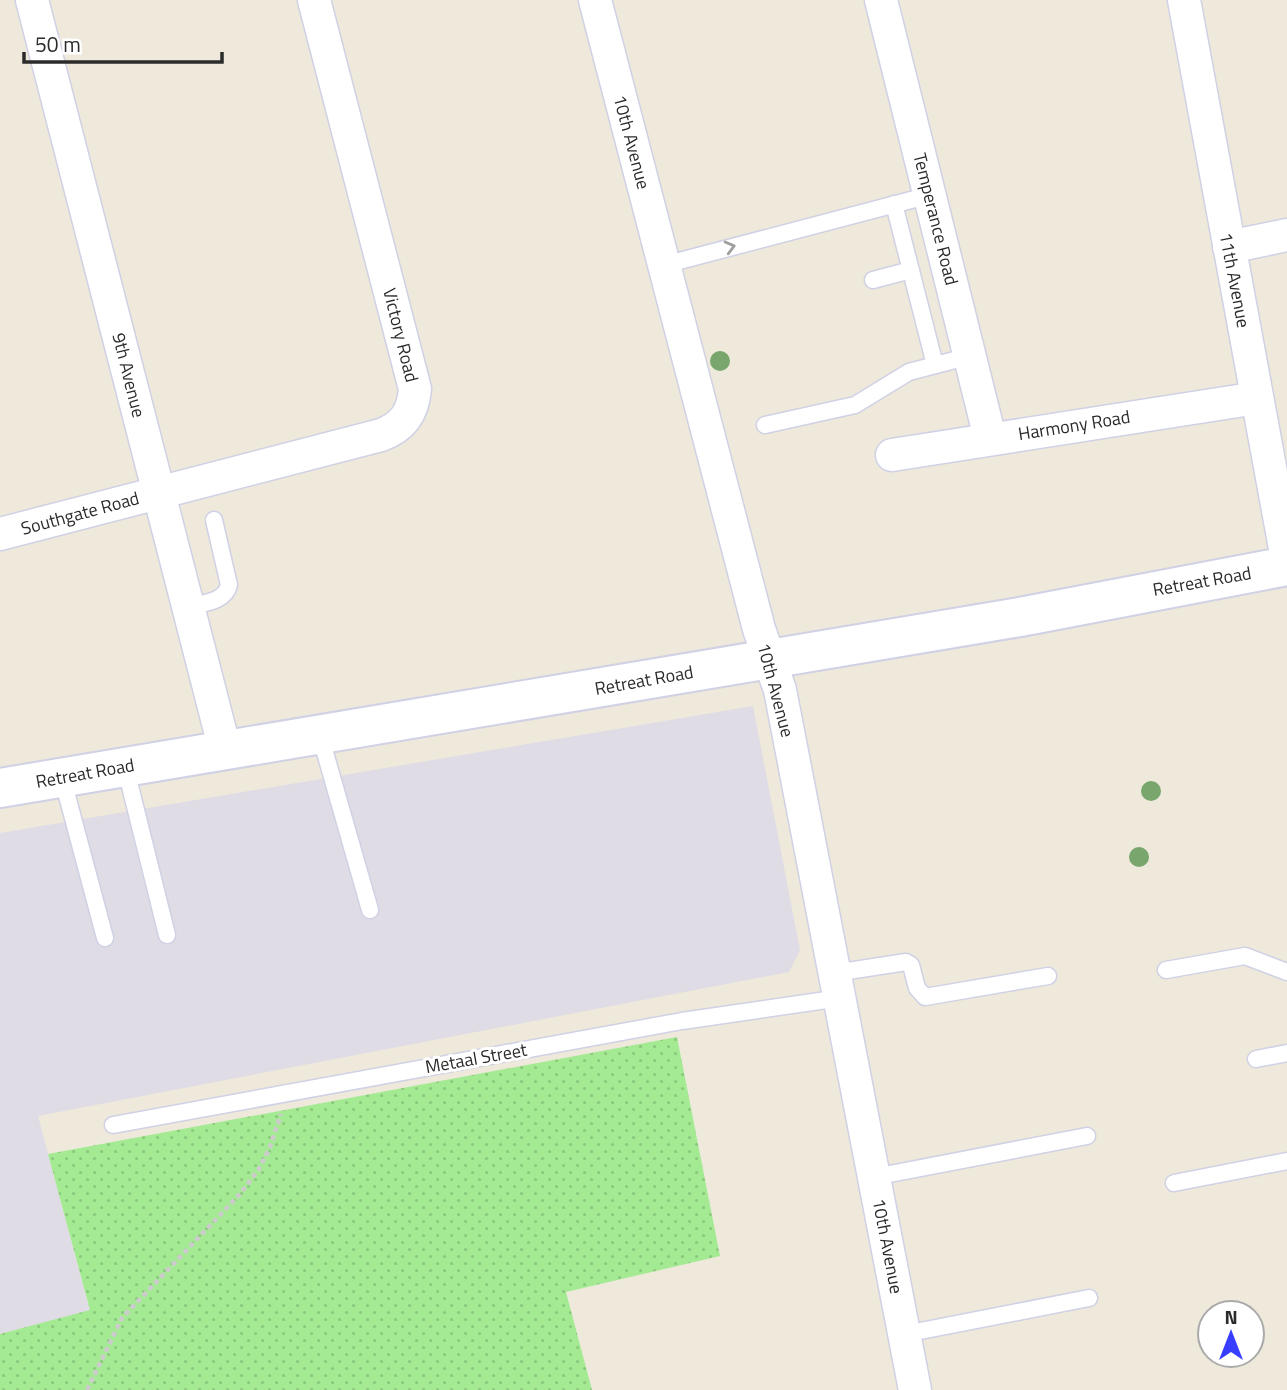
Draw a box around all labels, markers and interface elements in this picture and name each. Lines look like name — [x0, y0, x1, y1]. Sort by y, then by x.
scale bar — [24, 21, 222, 65]
text: 50 m — [35, 28, 81, 60]
street label: 10th Avenue — [606, 92, 658, 192]
street label: Temperance Road — [907, 150, 965, 288]
street label: 11th Avenue — [1213, 230, 1257, 330]
one-way arrow — [724, 241, 736, 255]
street label: Victory Road — [376, 285, 426, 385]
street label: 9th Avenue — [105, 330, 153, 420]
street label: Harmony Road — [1016, 403, 1132, 447]
street label: Southgate Road — [18, 484, 142, 542]
street label: Retreat Road — [1151, 559, 1253, 603]
street label: 10th Avenue — [750, 640, 802, 740]
street label: Retreat Road — [593, 658, 695, 702]
street label: Retreat Road — [34, 751, 136, 795]
street label: Metaal Street — [423, 1036, 530, 1080]
street label: 10th Avenue — [866, 1196, 910, 1296]
north arrow — [1196, 1299, 1266, 1369]
text: N — [1224, 1302, 1238, 1331]

